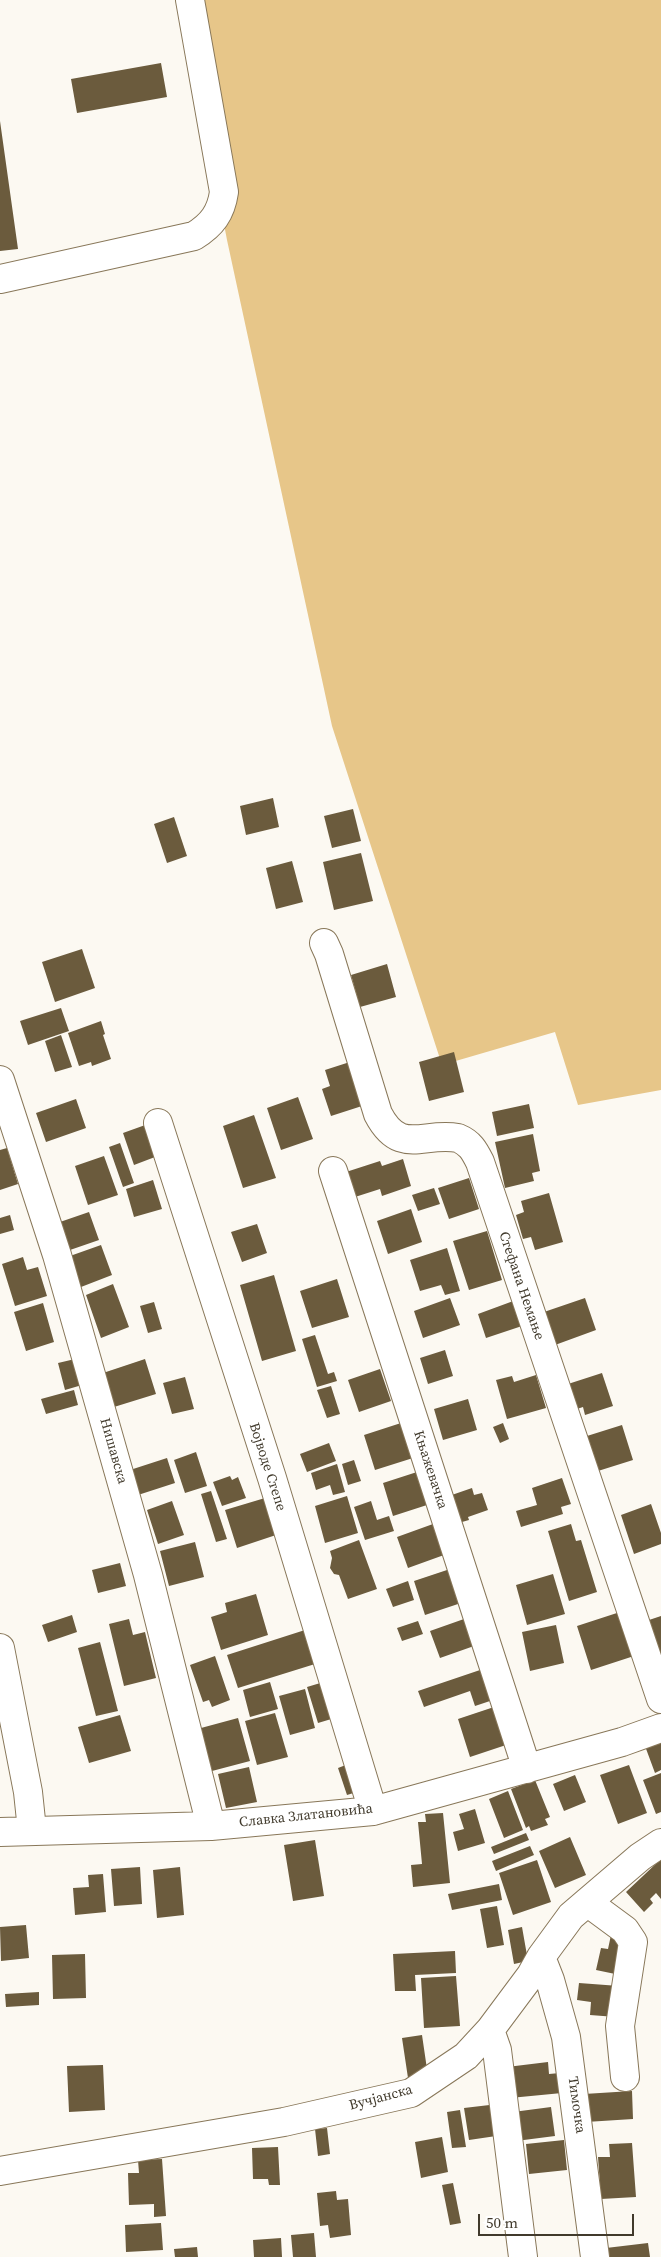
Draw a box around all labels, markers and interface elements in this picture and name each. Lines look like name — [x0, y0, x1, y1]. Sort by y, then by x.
street label: Стефана Немање — [495, 1230, 547, 1342]
street label: Нишавска — [96, 1416, 130, 1486]
street label: Војводе Степе — [245, 1421, 289, 1513]
street label: Књажевачка — [409, 1429, 451, 1511]
street label: Славка Златановића — [238, 1801, 374, 1831]
street label: Тимочка — [564, 2075, 588, 2135]
street label: Вучјанска — [348, 2081, 414, 2115]
scale bar — [481, 2204, 637, 2236]
text: 50 m — [486, 2212, 518, 2233]

